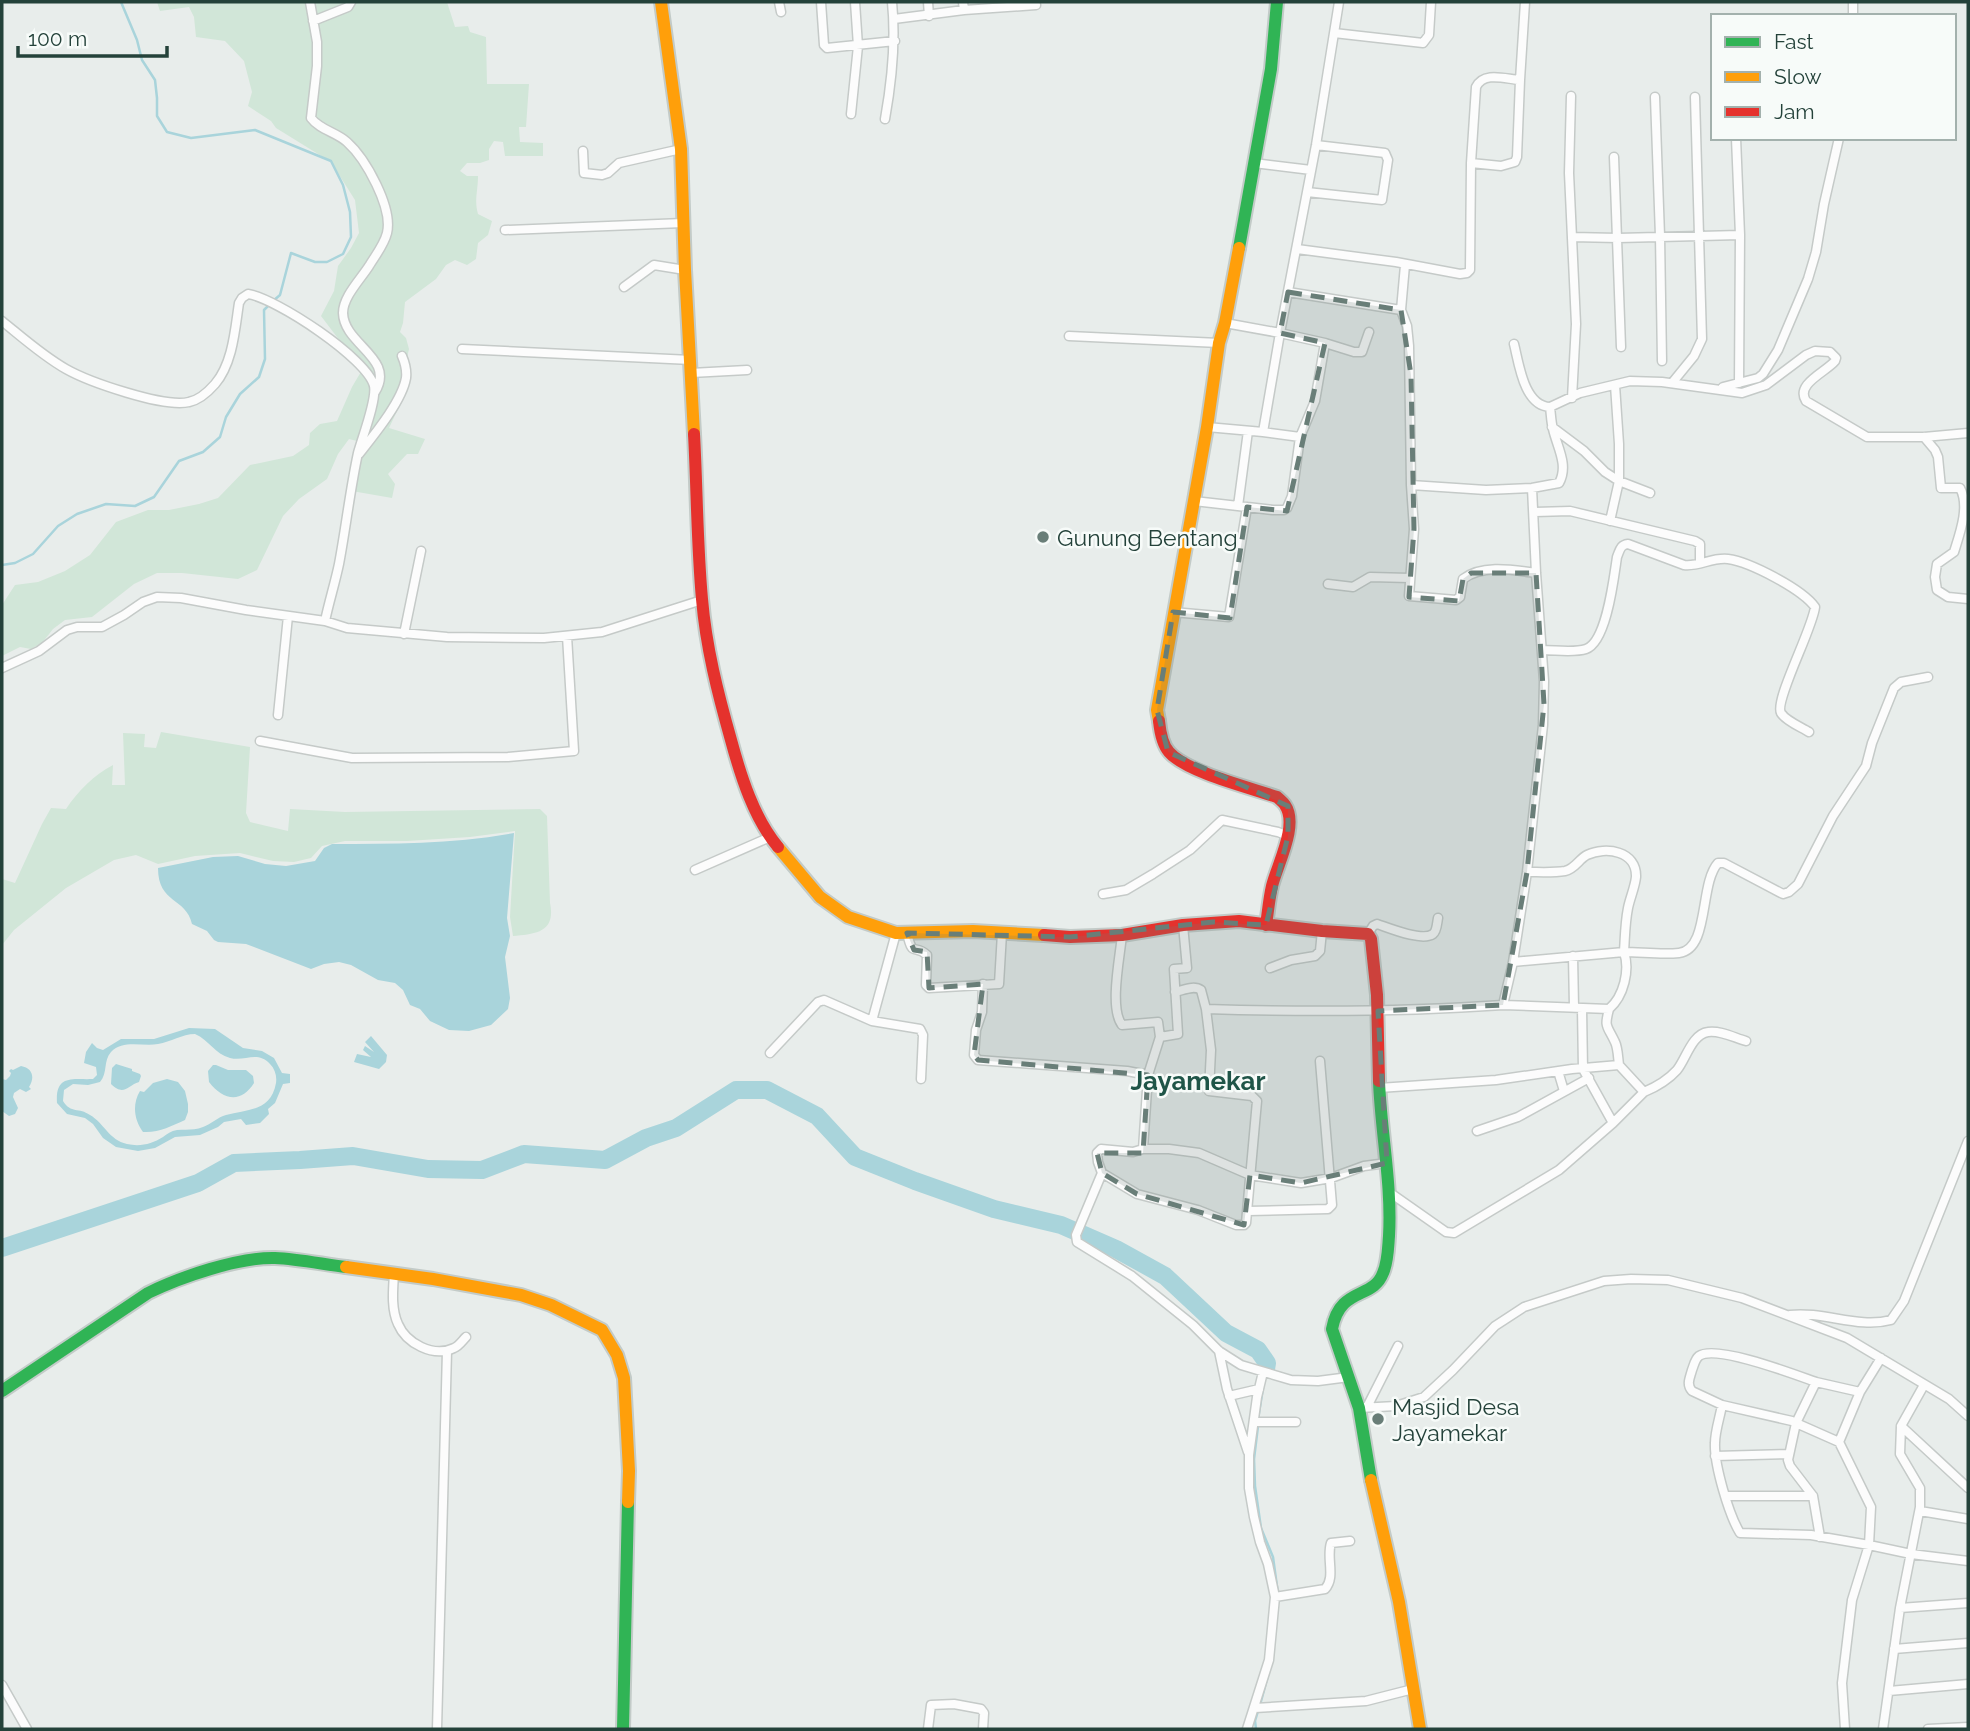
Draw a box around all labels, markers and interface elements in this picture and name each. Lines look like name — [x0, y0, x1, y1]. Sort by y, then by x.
scale bar — [18, 14, 166, 58]
legend — [1711, 14, 1956, 140]
text: 100 m — [28, 26, 87, 51]
text: Fast — [1774, 29, 1814, 54]
text: Slow — [1774, 64, 1822, 89]
text: Jam — [1774, 99, 1815, 124]
place label: Gunung Bentang — [1057, 524, 1238, 551]
marker: Gunung Bentang — [1035, 529, 1051, 545]
district label: Jayamekar — [1131, 1066, 1265, 1096]
place label: Masjid Desa Jayamekar — [1392, 1393, 1520, 1446]
marker: Masjid Desa Jayamekar — [1370, 1411, 1386, 1427]

